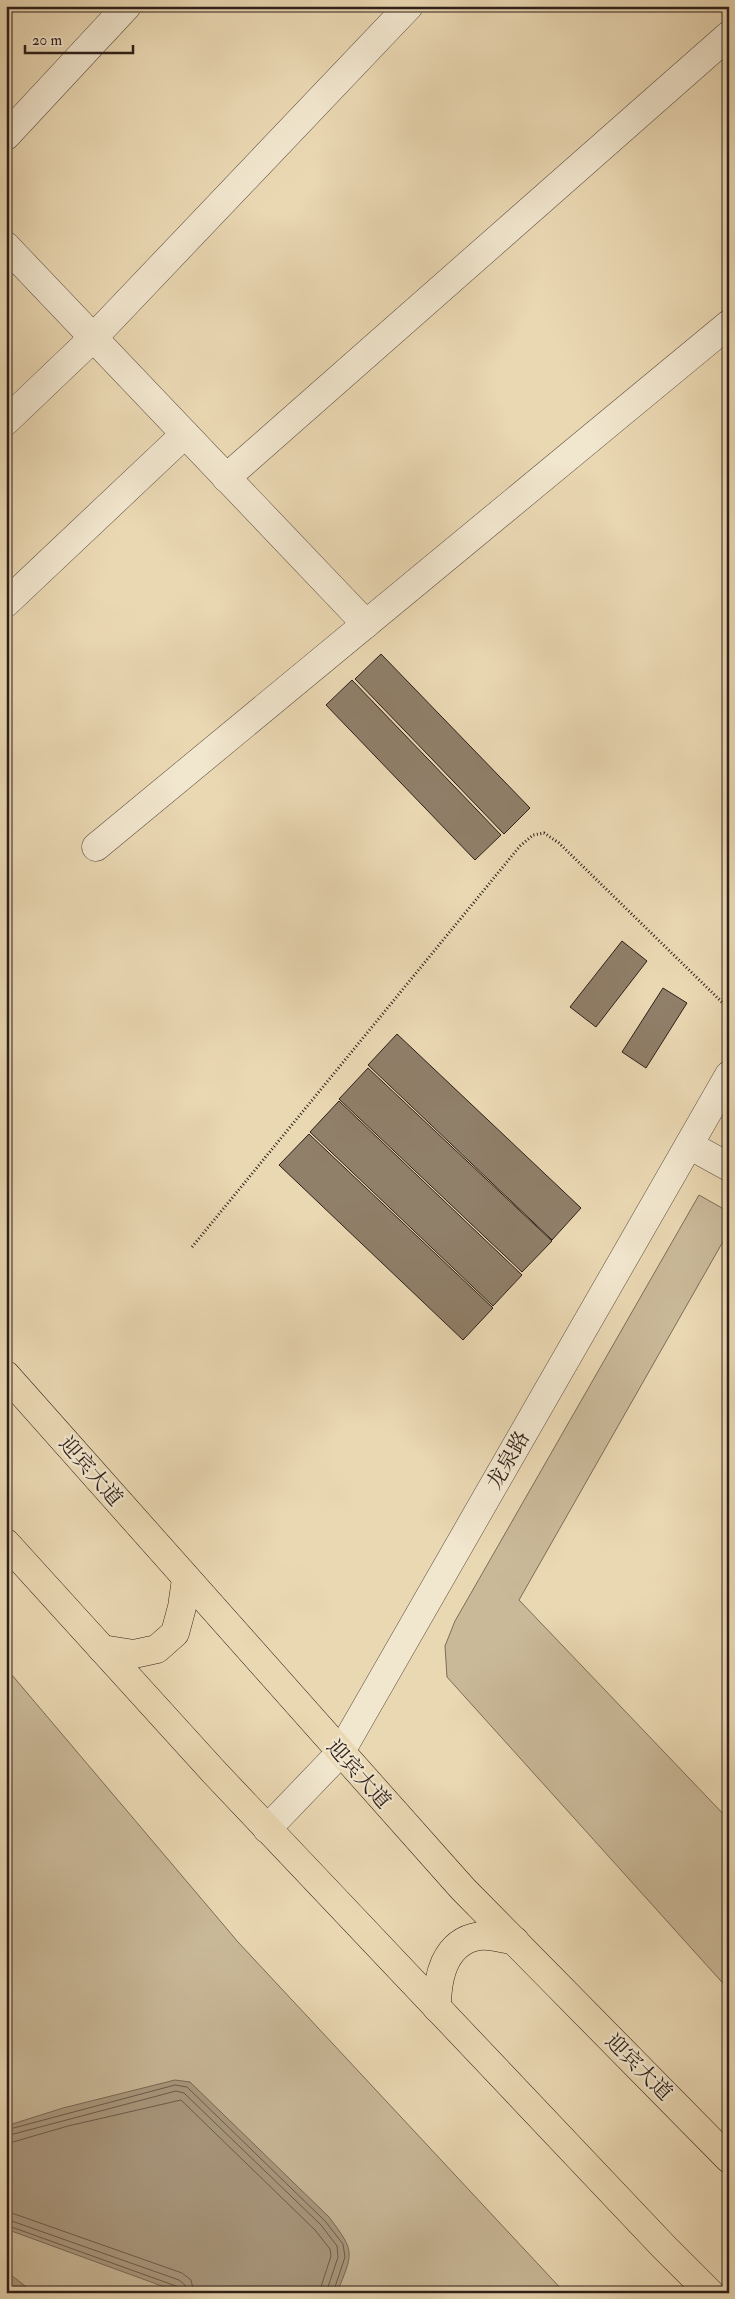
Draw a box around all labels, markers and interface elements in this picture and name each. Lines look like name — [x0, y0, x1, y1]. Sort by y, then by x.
scale bar — [25, 22, 132, 54]
text: 20 m — [32, 31, 62, 50]
street label: 龙泉路 — [481, 1426, 536, 1494]
street label: 迎宾大道 — [53, 1431, 128, 1512]
street label: 迎宾大道 — [320, 1734, 397, 1815]
street label: 迎宾大道 — [599, 2028, 678, 2107]

